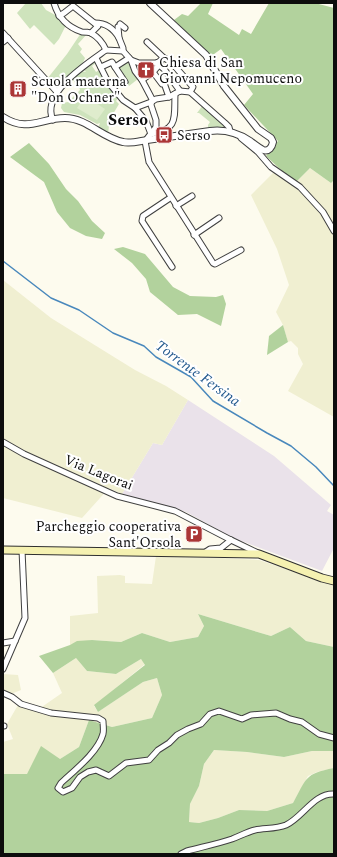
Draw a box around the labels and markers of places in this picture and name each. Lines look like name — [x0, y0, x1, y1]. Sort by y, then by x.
place label: Chiesa di San Giovanni Nepomuceno — [159, 52, 302, 89]
church icon: Chiesa di San Giovanni Nepomuceno — [136, 60, 156, 80]
place label: Scuola materna "Don Ochner" — [31, 71, 126, 108]
building icon: Scuola materna "Don Ochner" — [8, 79, 28, 99]
bus stop icon: Serso — [154, 125, 174, 145]
place label: Serso — [177, 125, 211, 146]
place label: Parcheggio cooperativa Sant'Orsola — [36, 516, 181, 553]
parking icon: Parcheggio cooperativa Sant'Orsola — [184, 524, 204, 544]

